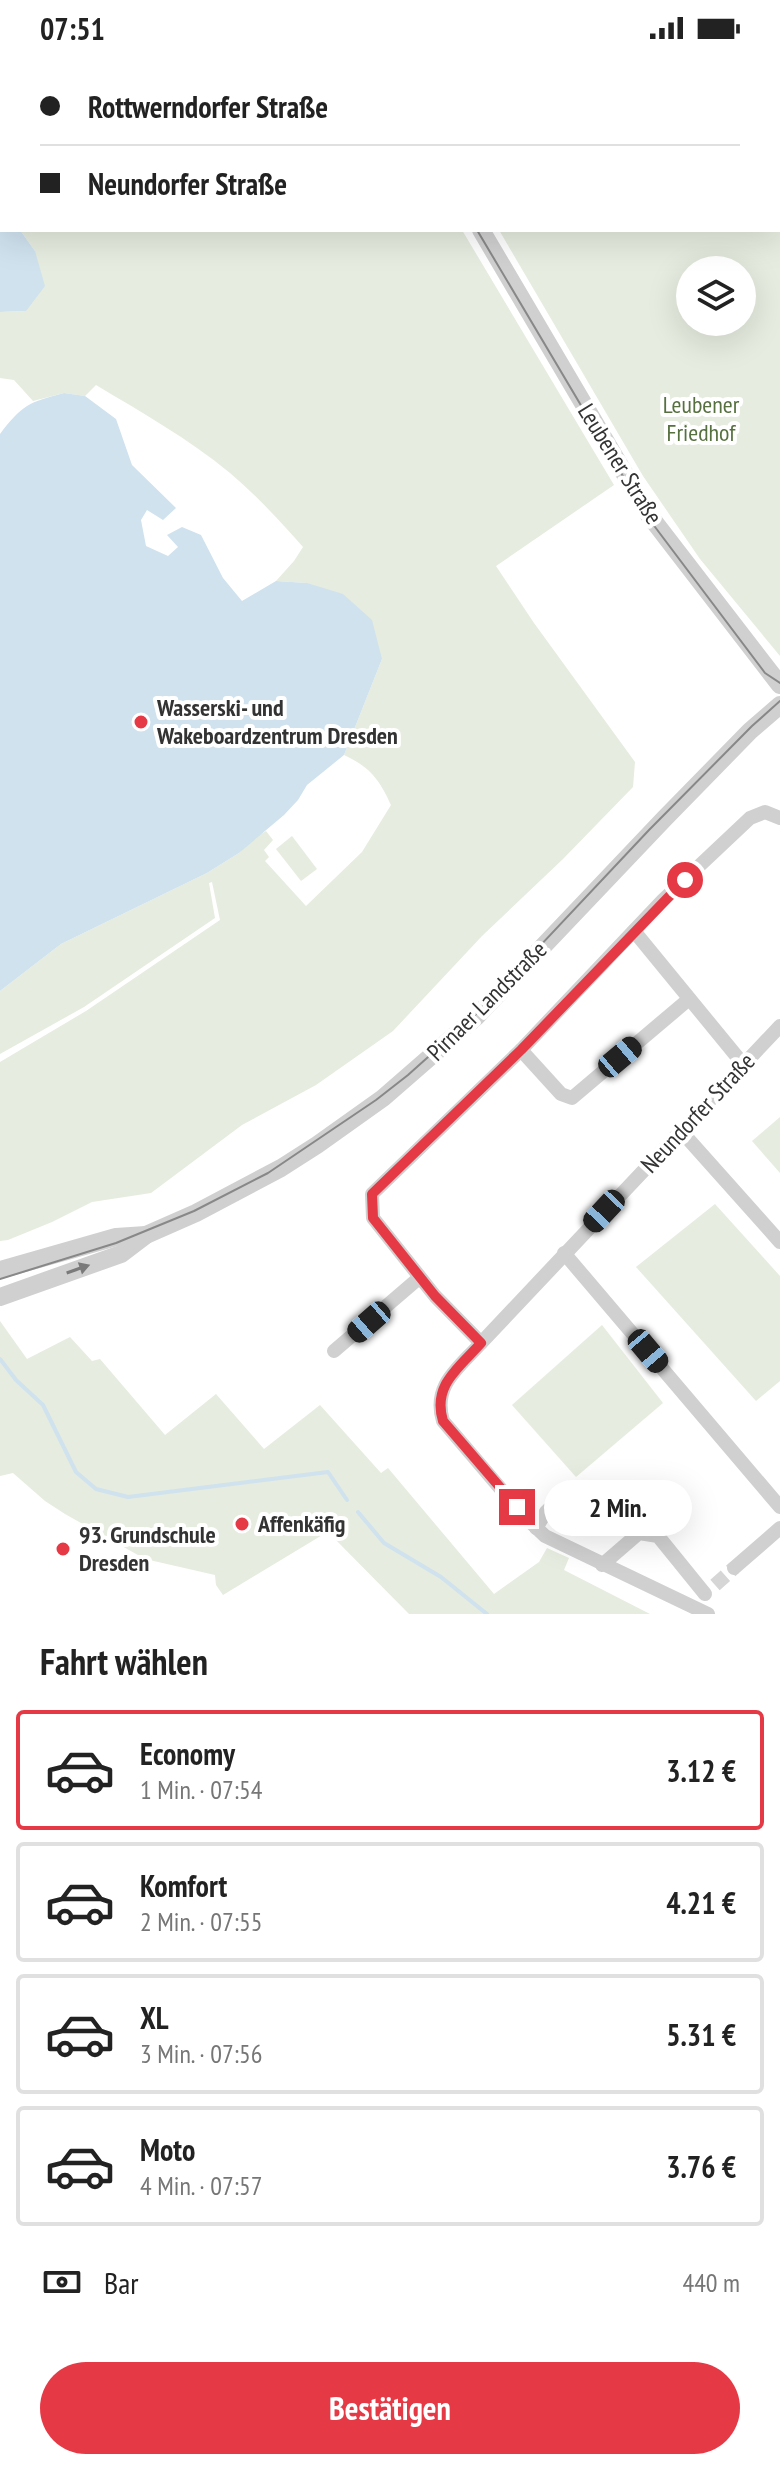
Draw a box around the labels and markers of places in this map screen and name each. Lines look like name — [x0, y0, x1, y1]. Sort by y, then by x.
place label: Wasserski- und Wakeboardzentrum Dresden — [156, 692, 398, 751]
marker: Wasserski- und Wakeboardzentrum Dresden — [132, 713, 150, 731]
place label: Affenkäfig — [257, 1508, 345, 1539]
marker: Affenkäfig — [233, 1515, 251, 1533]
place label: 93. Grundschule Dresden — [79, 1519, 216, 1578]
marker: 93. Grundschule Dresden — [54, 1540, 72, 1558]

